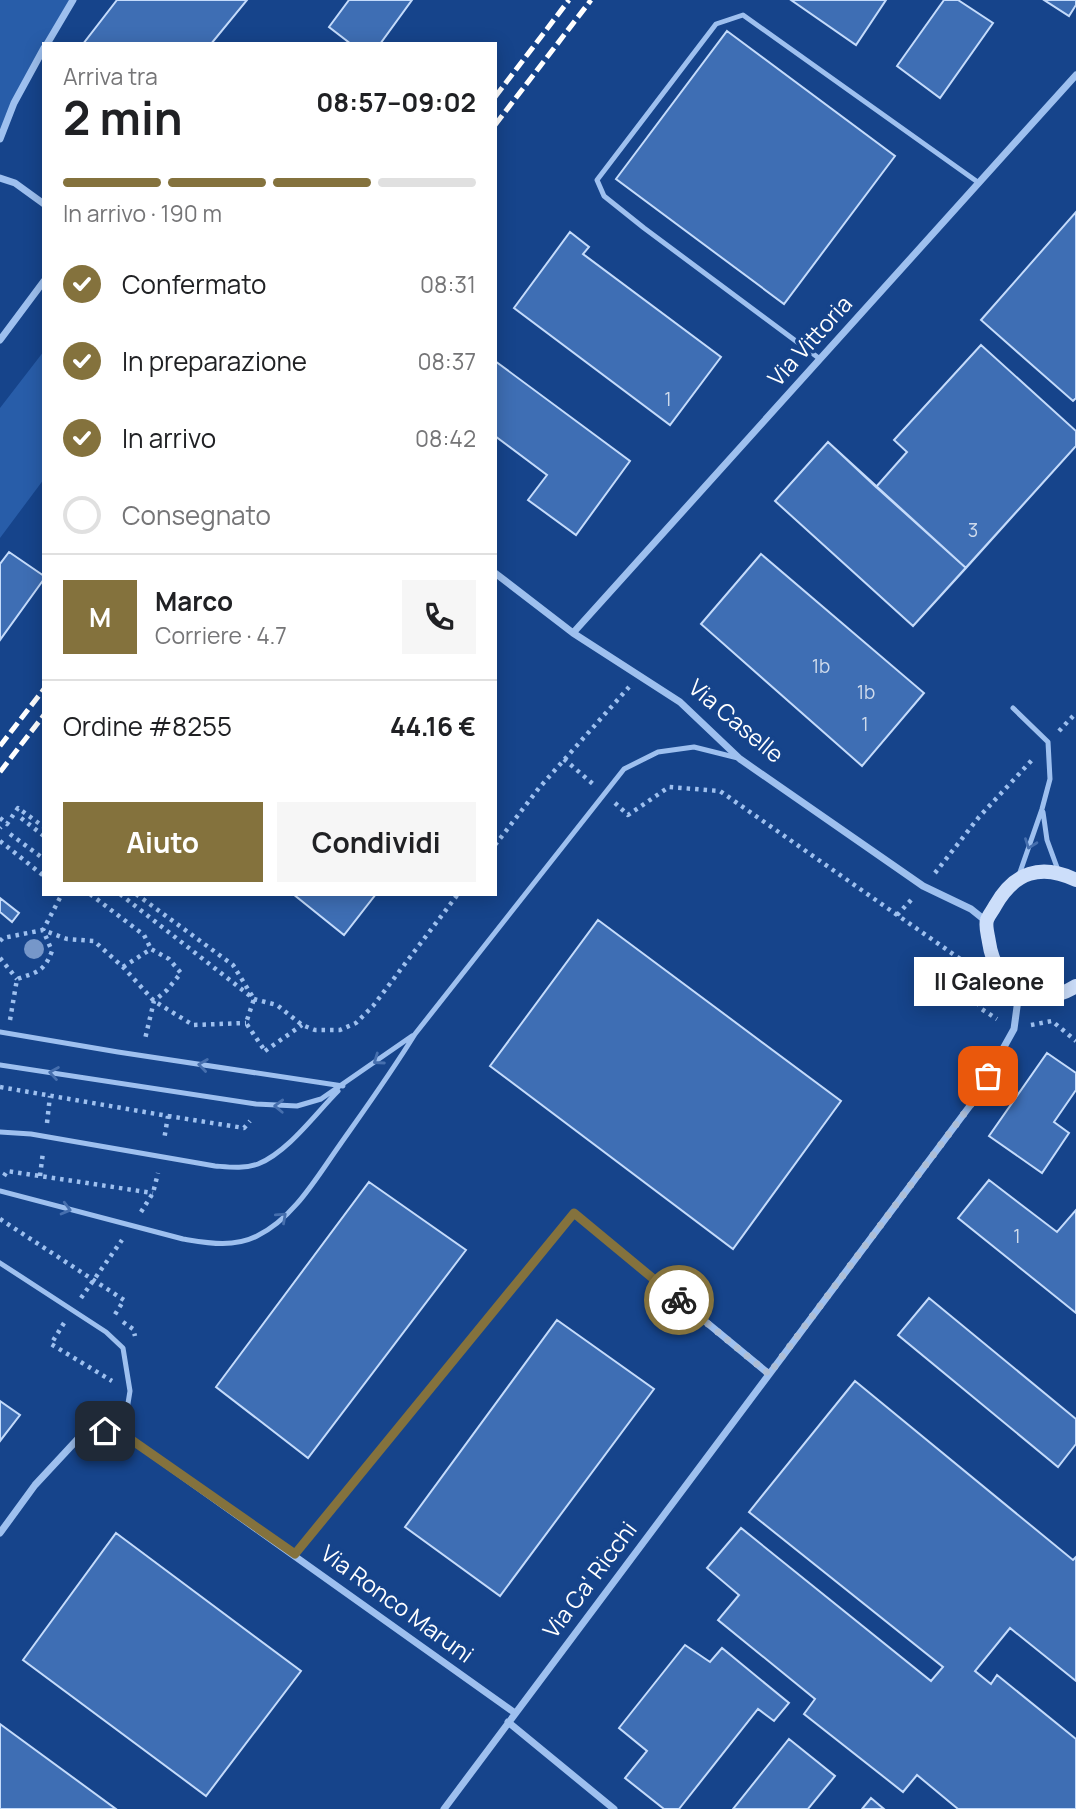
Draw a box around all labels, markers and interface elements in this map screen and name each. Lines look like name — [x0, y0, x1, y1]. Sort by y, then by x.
text: Arriva tra — [63, 60, 158, 92]
text: 08:57–09:02 — [316, 84, 476, 120]
text: 2 min — [63, 86, 183, 149]
text: In arrivo · 190 m — [63, 197, 222, 229]
icon: check — [63, 265, 101, 303]
text: Confermato — [122, 266, 266, 302]
text: 08:31 — [420, 268, 476, 300]
street label: Via Vittoria — [760, 288, 859, 393]
icon: check — [63, 342, 101, 380]
text: In preparazione — [122, 343, 307, 379]
text: 08:37 — [417, 345, 476, 377]
house number: 1 — [664, 386, 672, 412]
icon: check — [63, 419, 101, 457]
text: In arrivo — [122, 420, 216, 456]
text: 08:42 — [415, 422, 476, 454]
text: Consegnato — [122, 497, 271, 533]
house number: 3 — [968, 517, 978, 543]
button: phone — [402, 580, 476, 654]
text: Marco — [155, 583, 233, 619]
text: M — [89, 599, 111, 635]
text: Corriere · 4.7 — [155, 619, 287, 651]
house number: 1b — [812, 653, 830, 679]
street label: Via Caselle — [682, 671, 791, 769]
house number: 1b — [857, 679, 875, 705]
text: Ordine #8255 — [63, 708, 232, 744]
text: 44.16 € — [390, 708, 476, 744]
house number: 1 — [861, 711, 869, 737]
button: Aiuto — [63, 802, 263, 882]
button: Condividi — [277, 802, 476, 882]
one-way arrow — [1024, 837, 1038, 850]
callout: Il Galeone — [913, 957, 1063, 1006]
text: Il Galeone — [934, 965, 1044, 997]
pin — [958, 1046, 1018, 1106]
one-way arrow — [373, 1052, 386, 1064]
one-way arrow — [197, 1057, 209, 1072]
icon: bag — [969, 1057, 1007, 1095]
one-way arrow — [48, 1066, 60, 1081]
one-way arrow — [274, 1098, 285, 1113]
one-way arrow — [60, 1201, 72, 1215]
one-way arrow — [274, 1213, 287, 1225]
house number: 1 — [1013, 1223, 1021, 1249]
courier — [644, 1265, 714, 1335]
icon: bike — [660, 1281, 698, 1319]
pin — [75, 1401, 135, 1461]
icon: home — [86, 1412, 124, 1450]
street label: Via Ca' Ricchi — [535, 1514, 644, 1644]
street label: Via Ronco Maruni — [315, 1537, 480, 1669]

